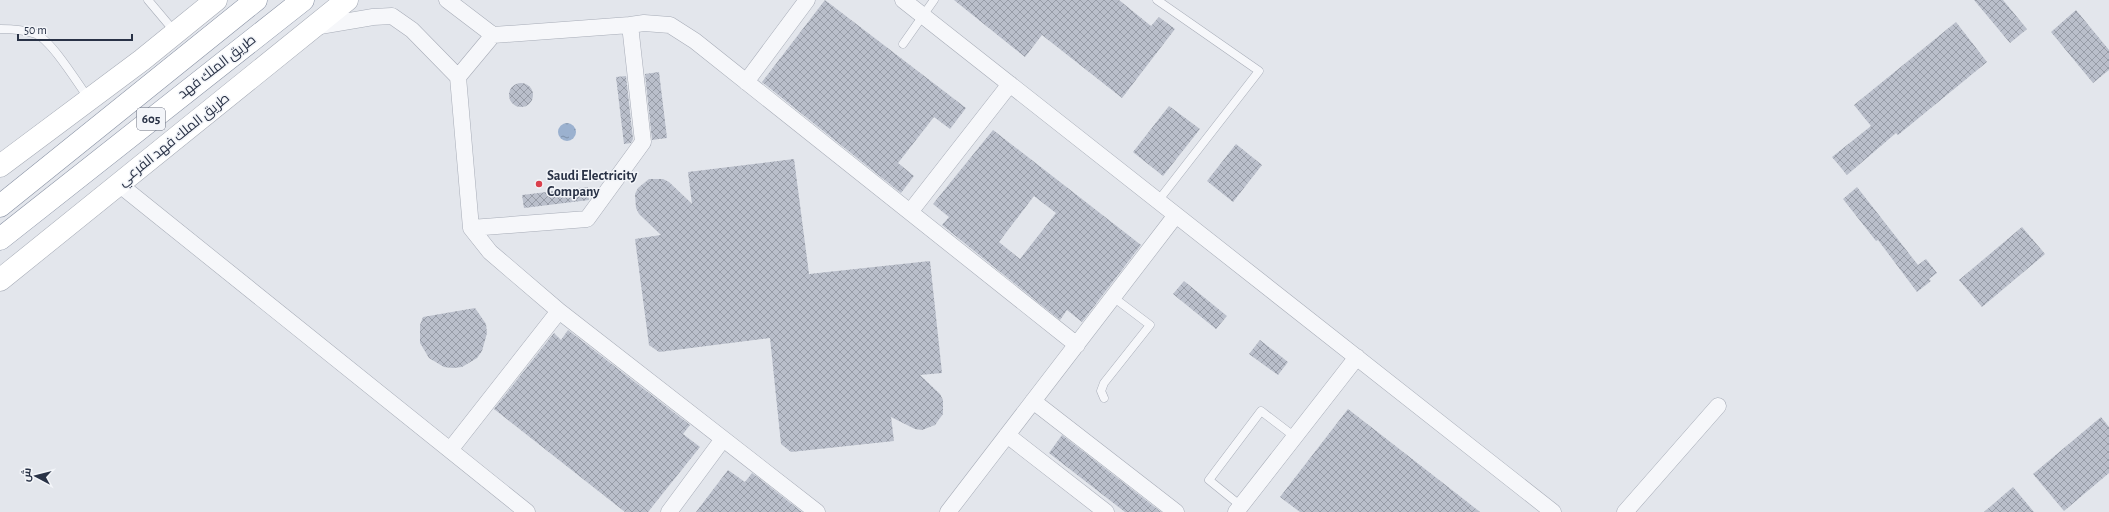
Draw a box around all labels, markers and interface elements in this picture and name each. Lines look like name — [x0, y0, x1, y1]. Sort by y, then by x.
scale bar — [18, 16, 132, 42]
text: 50 m — [24, 24, 47, 36]
street label: طريق الملك فهد — [175, 32, 259, 102]
street label: طريق الملك فهد الفرعي — [116, 91, 235, 192]
road number: 605 — [137, 108, 165, 130]
place label: Saudi Electricity Company — [547, 169, 638, 199]
marker: Saudi Electricity Company — [534, 179, 544, 189]
north arrow — [16, 456, 56, 496]
text: ش — [20, 467, 34, 483]

